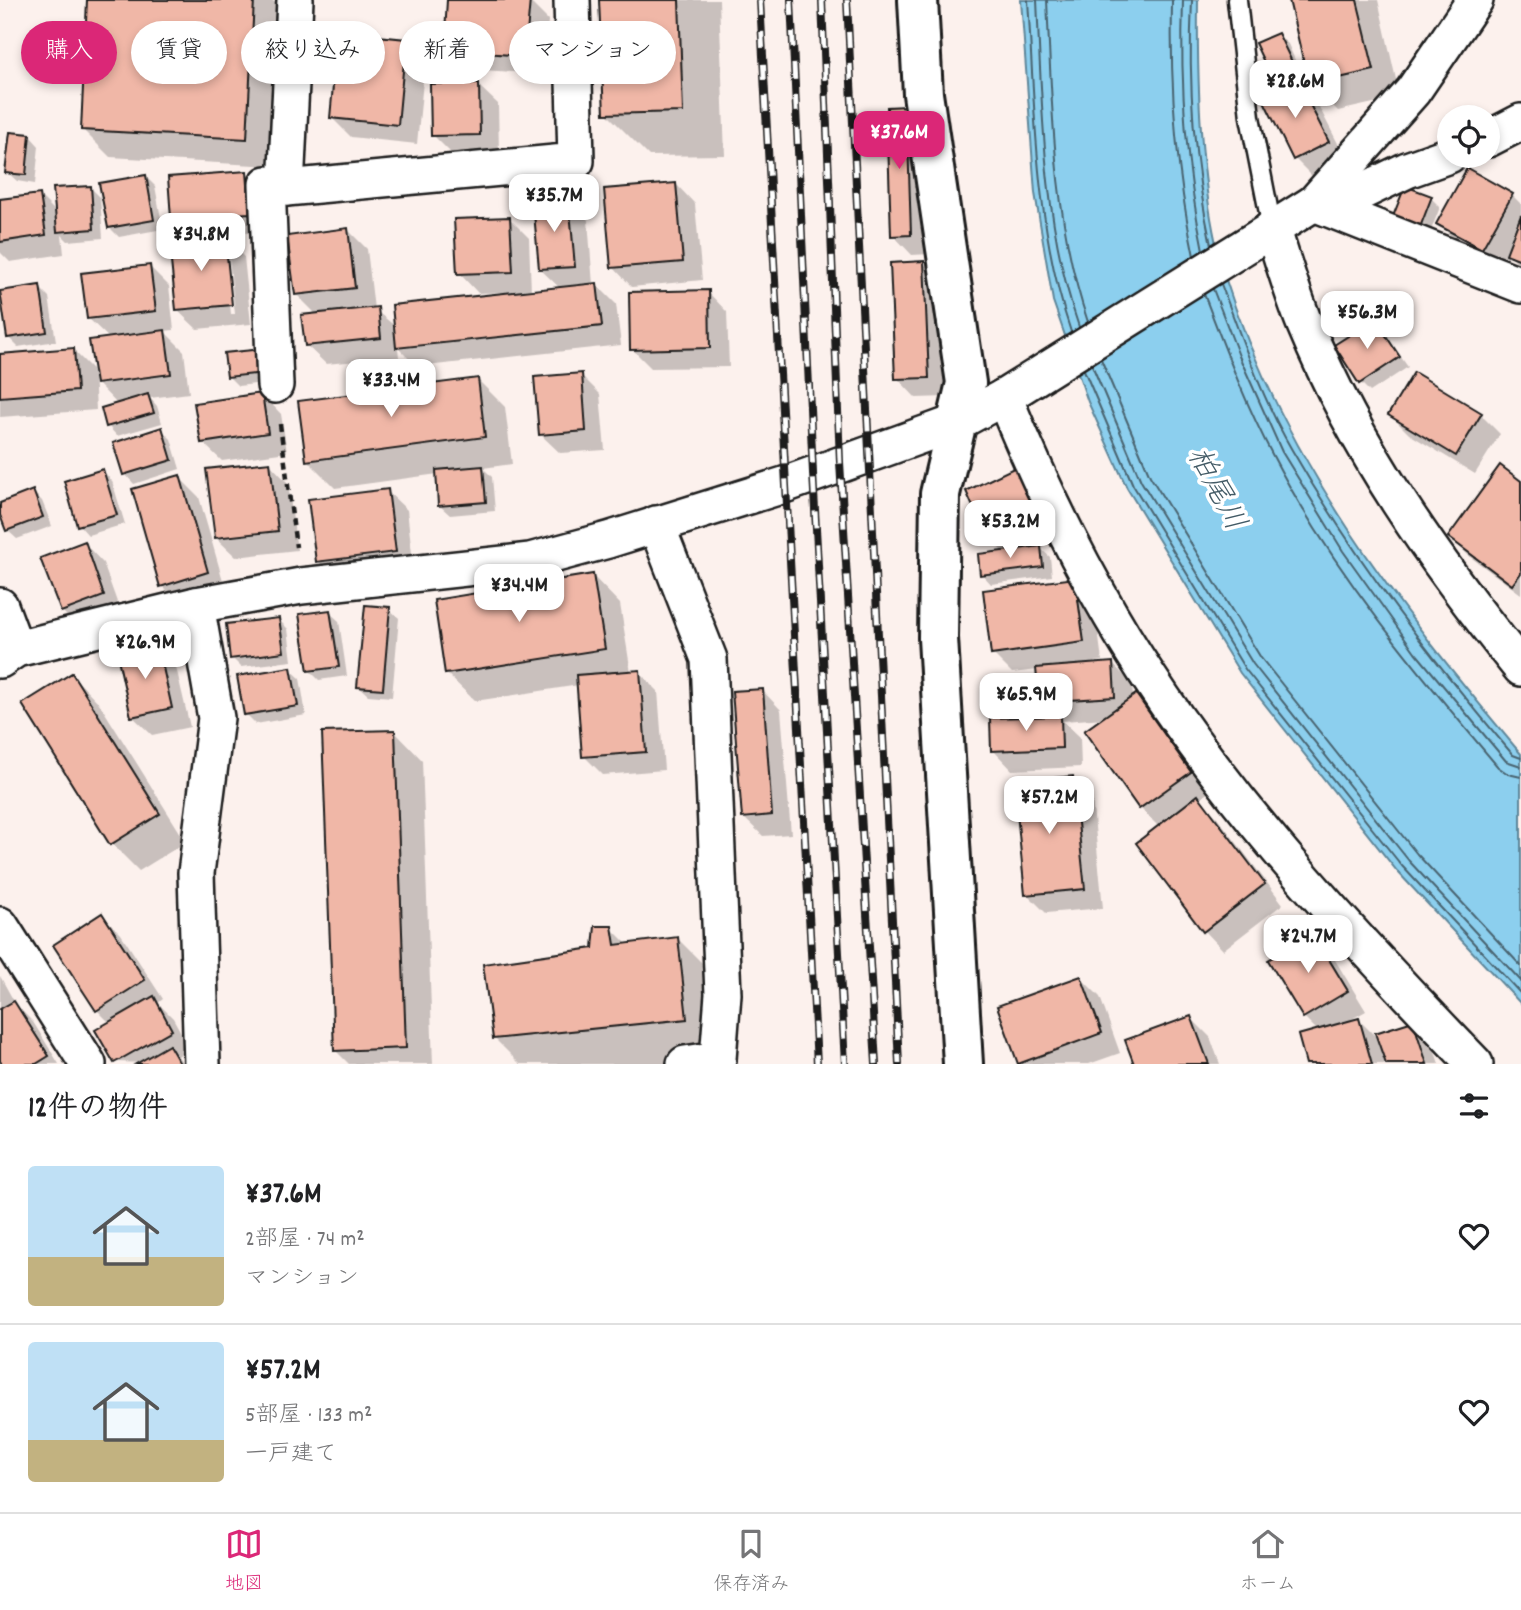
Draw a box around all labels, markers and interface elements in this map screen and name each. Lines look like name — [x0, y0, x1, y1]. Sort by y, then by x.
chip: 購入 — [21, 21, 117, 84]
chip: 賃貸 — [131, 21, 227, 84]
chip: 絞り込み — [241, 21, 385, 84]
chip: 新着 — [399, 21, 495, 84]
chip: マンション — [509, 21, 676, 84]
pin: ¥28.6M — [1238, 60, 1352, 120]
text: ¥28.6M — [1266, 66, 1324, 99]
map controls — [1437, 105, 1500, 168]
button: locate — [1437, 105, 1500, 168]
pin: ¥37.6M — [842, 111, 956, 171]
text: ¥37.6M — [870, 117, 928, 150]
pin: ¥35.7M — [497, 174, 611, 234]
text: ¥35.7M — [525, 180, 583, 213]
pin: ¥34.8M — [144, 214, 258, 273]
text: ¥34.8M — [172, 219, 230, 252]
pin: ¥56.3M — [1310, 292, 1424, 351]
text: ¥56.3M — [1337, 297, 1397, 330]
pin: ¥33.4M — [334, 360, 448, 419]
text: ¥33.4M — [362, 365, 420, 398]
water label: 柏尾川 — [1174, 440, 1254, 540]
pin: ¥53.2M — [953, 500, 1067, 560]
text: ¥53.2M — [980, 506, 1040, 539]
pin: ¥34.4M — [462, 564, 576, 624]
text: ¥34.4M — [490, 570, 548, 603]
pin: ¥26.9M — [88, 622, 202, 681]
text: ¥26.9M — [115, 627, 175, 660]
pin: ¥65.9M — [969, 674, 1083, 733]
text: ¥65.9M — [996, 679, 1056, 712]
pin: ¥57.2M — [992, 776, 1106, 836]
text: ¥57.2M — [1020, 782, 1078, 815]
pin: ¥24.7M — [1251, 916, 1365, 975]
text: ¥24.7M — [1280, 921, 1336, 954]
icon: filters — [1455, 1087, 1493, 1125]
text: 12件の物件 — [28, 1089, 168, 1132]
text: ¥37.6M — [245, 1175, 322, 1218]
icon: home — [84, 1194, 168, 1278]
icon: heart — [1455, 1217, 1493, 1255]
text: 2部屋 · 74 m² — [245, 1224, 365, 1257]
text: マンション — [245, 1263, 359, 1296]
text: ¥57.2M — [245, 1351, 321, 1394]
icon: home — [84, 1370, 168, 1454]
icon: heart — [1455, 1393, 1493, 1431]
text: 5部屋 · 133 m² — [245, 1400, 372, 1433]
text: 一戸建て — [245, 1439, 337, 1472]
tab: 地図 — [225, 1525, 263, 1599]
tab: 保存済み — [713, 1525, 789, 1599]
tab: ホーム — [1240, 1525, 1296, 1599]

